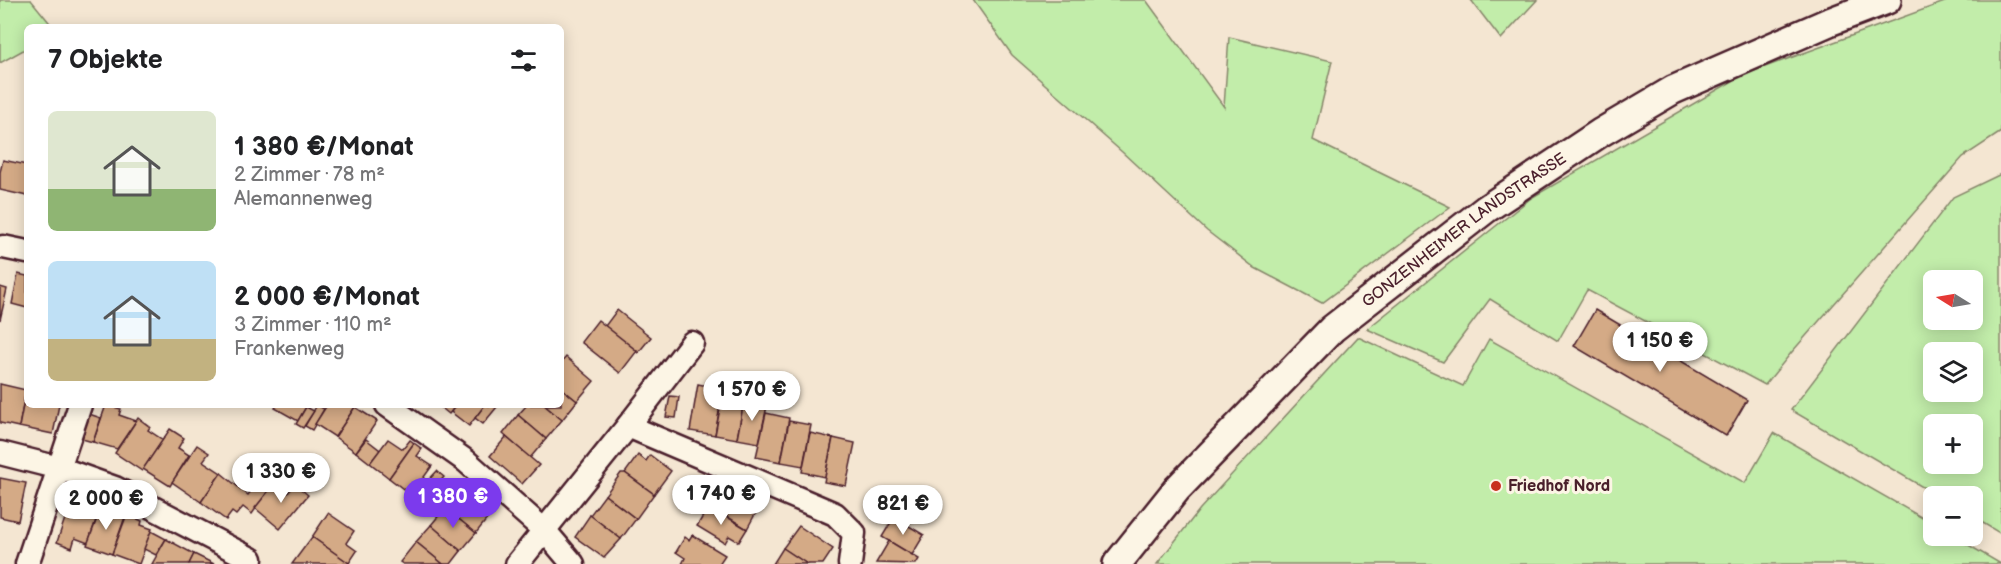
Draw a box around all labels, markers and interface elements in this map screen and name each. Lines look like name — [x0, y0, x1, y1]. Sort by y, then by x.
icon: filters — [507, 44, 540, 77]
text: 7 Objekte — [48, 45, 163, 76]
text: 1 380 €/Monat — [234, 132, 413, 163]
icon: home — [96, 135, 168, 207]
street label: GONZENHEIMER LANDSTRASSE — [1358, 149, 1570, 311]
text: 2 Zimmer · 78 m² — [234, 163, 385, 187]
text: Alemannenweg — [234, 187, 372, 211]
north arrow — [1923, 270, 1983, 330]
map controls — [1923, 270, 1983, 546]
text: 2 000 €/Monat — [234, 282, 420, 313]
icon: home — [96, 285, 168, 357]
text: 3 Zimmer · 110 m² — [234, 313, 392, 337]
pin: 1 150 € — [1605, 322, 1715, 373]
text: 1 150 € — [1627, 329, 1693, 353]
text: Frankenweg — [234, 337, 344, 361]
button: layers — [1923, 342, 1983, 402]
pin: 1 570 € — [697, 371, 807, 422]
text: 1 570 € — [717, 378, 787, 402]
button: + — [1923, 414, 1983, 474]
pin: 1 330 € — [226, 453, 336, 504]
text: 1 330 € — [246, 460, 316, 484]
pin: 1 740 € — [666, 475, 776, 526]
place label: Friedhof Nord — [1508, 477, 1610, 496]
pin: 1 380 € — [398, 478, 508, 529]
marker: Friedhof Nord — [1489, 479, 1503, 493]
pin: 2 000 € — [51, 480, 161, 531]
text: 1 740 € — [686, 482, 756, 506]
text: 1 380 € — [418, 485, 488, 509]
pin: 821 € — [861, 485, 945, 536]
button: − — [1923, 486, 1983, 546]
text: 2 000 € — [68, 487, 144, 511]
text: 821 € — [877, 492, 929, 516]

